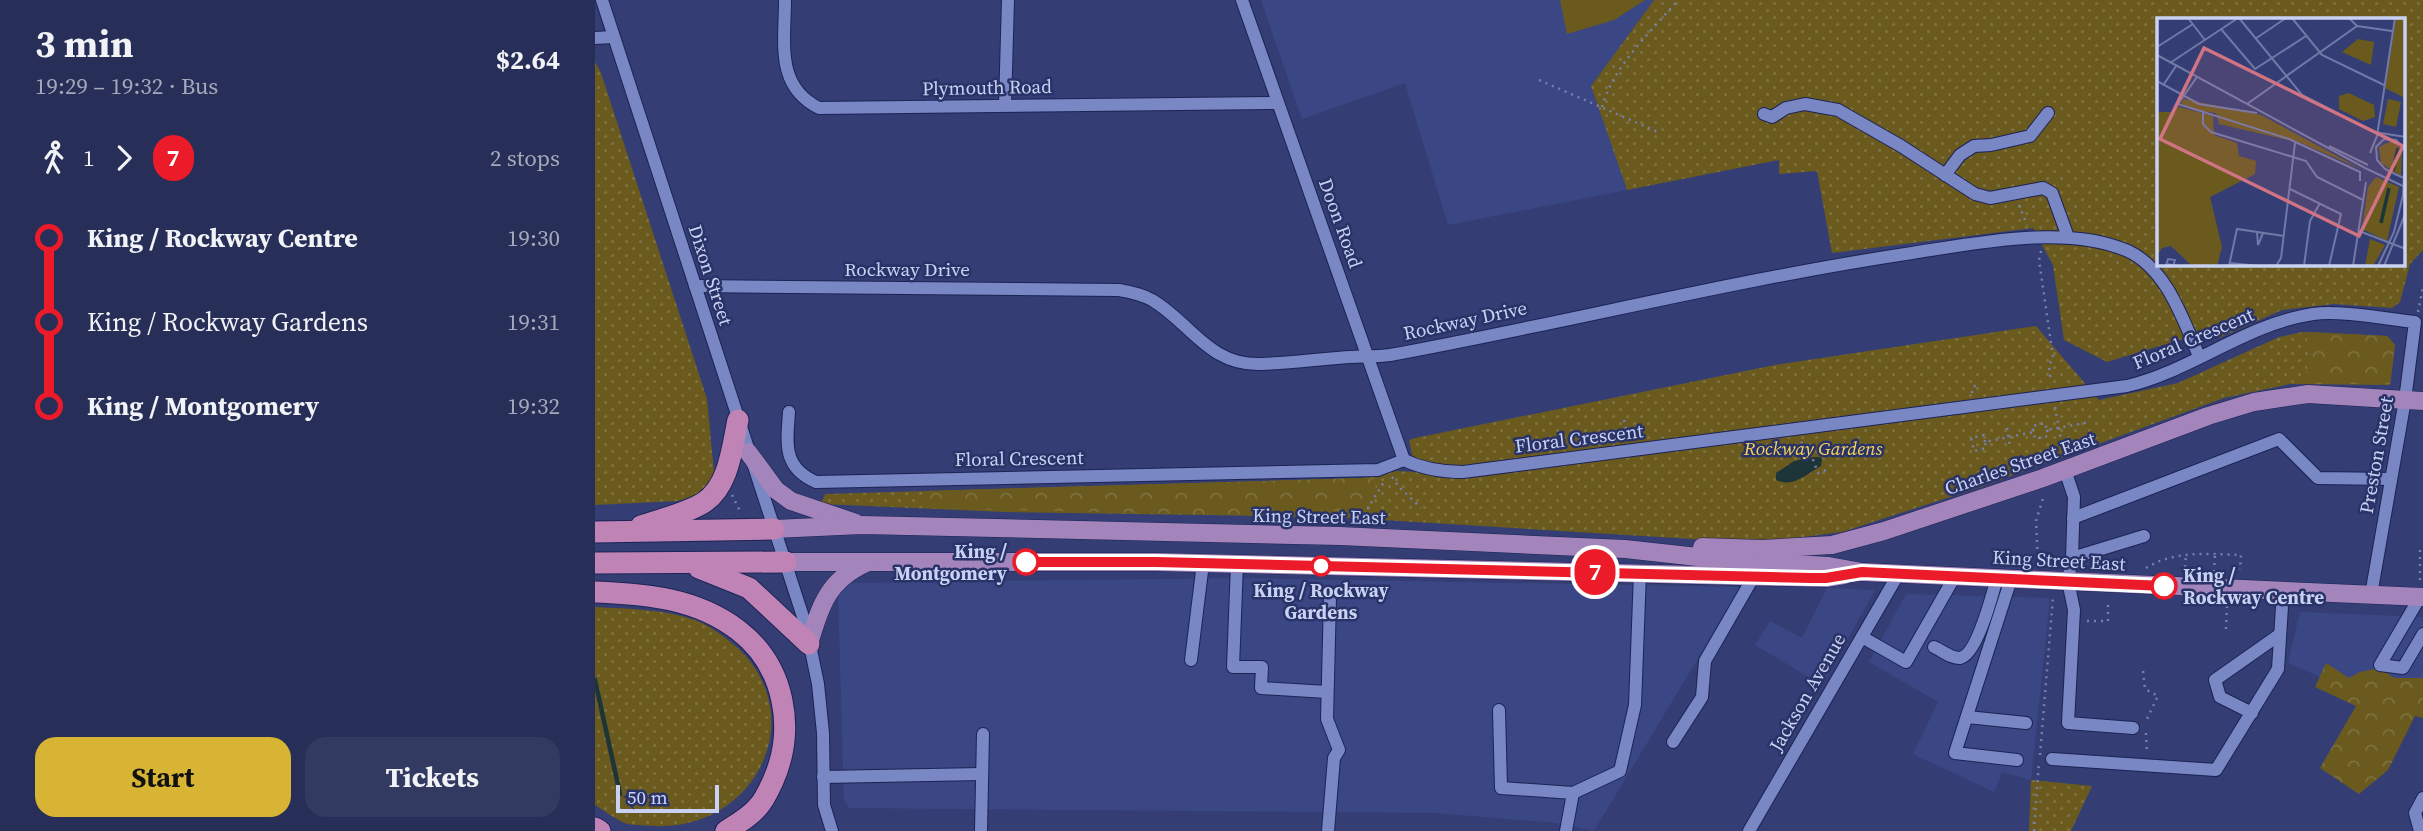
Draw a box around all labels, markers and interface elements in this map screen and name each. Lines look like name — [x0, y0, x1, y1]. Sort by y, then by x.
text: 3 min — [35, 18, 134, 70]
inset map — [2157, 18, 2406, 266]
text: $2.64 — [496, 42, 560, 78]
text: 19:29 – 19:32 · Bus — [35, 70, 218, 102]
street label: Plymouth Road — [922, 73, 1052, 101]
icon: walk — [35, 139, 73, 177]
icon: forward — [105, 139, 143, 177]
text: 7 — [167, 141, 180, 174]
text: 1 — [83, 142, 95, 174]
text: 2 stops — [490, 142, 560, 174]
street label: Doon Road — [1313, 175, 1369, 272]
text: King / Rockway Centre — [87, 220, 358, 256]
street label: Dixon Street — [683, 221, 740, 329]
text: 19:30 — [507, 222, 560, 254]
street label: Rockway Drive — [844, 256, 970, 282]
street label: Rockway Drive — [1401, 294, 1529, 346]
street label: Floral Crescent — [2129, 301, 2258, 375]
text: King / Rockway Gardens — [87, 304, 368, 340]
text: 19:31 — [507, 306, 560, 338]
text: King / Montgomery — [87, 388, 319, 424]
text: 19:32 — [507, 390, 560, 422]
street label: Preston Street — [2353, 394, 2399, 516]
street label: Floral Crescent — [1513, 417, 1645, 459]
street label: Charles Street East — [1941, 425, 2100, 501]
park label: Rockway Gardens — [1743, 435, 1882, 461]
street label: Floral Crescent — [954, 444, 1085, 472]
street label: King Street East — [1252, 502, 1387, 530]
place label: King / Montgomery — [894, 538, 1008, 586]
street label: King Street East — [1992, 544, 2127, 577]
marker: King / Montgomery — [1013, 549, 1039, 575]
line badge: 7 — [1572, 549, 1618, 595]
text: 7 — [1588, 555, 1602, 588]
marker: King / Rockway Gardens — [1311, 556, 1331, 576]
place label: King / Rockway Centre — [2183, 562, 2324, 610]
marker: King / Rockway Centre — [2151, 573, 2177, 599]
place label: King / Rockway Gardens — [1253, 577, 1390, 625]
street label: Jackson Avenue — [1762, 628, 1851, 757]
button: Start — [35, 737, 291, 817]
button: Tickets — [305, 737, 560, 817]
scale bar — [616, 782, 719, 814]
text: 50 m — [627, 784, 668, 810]

